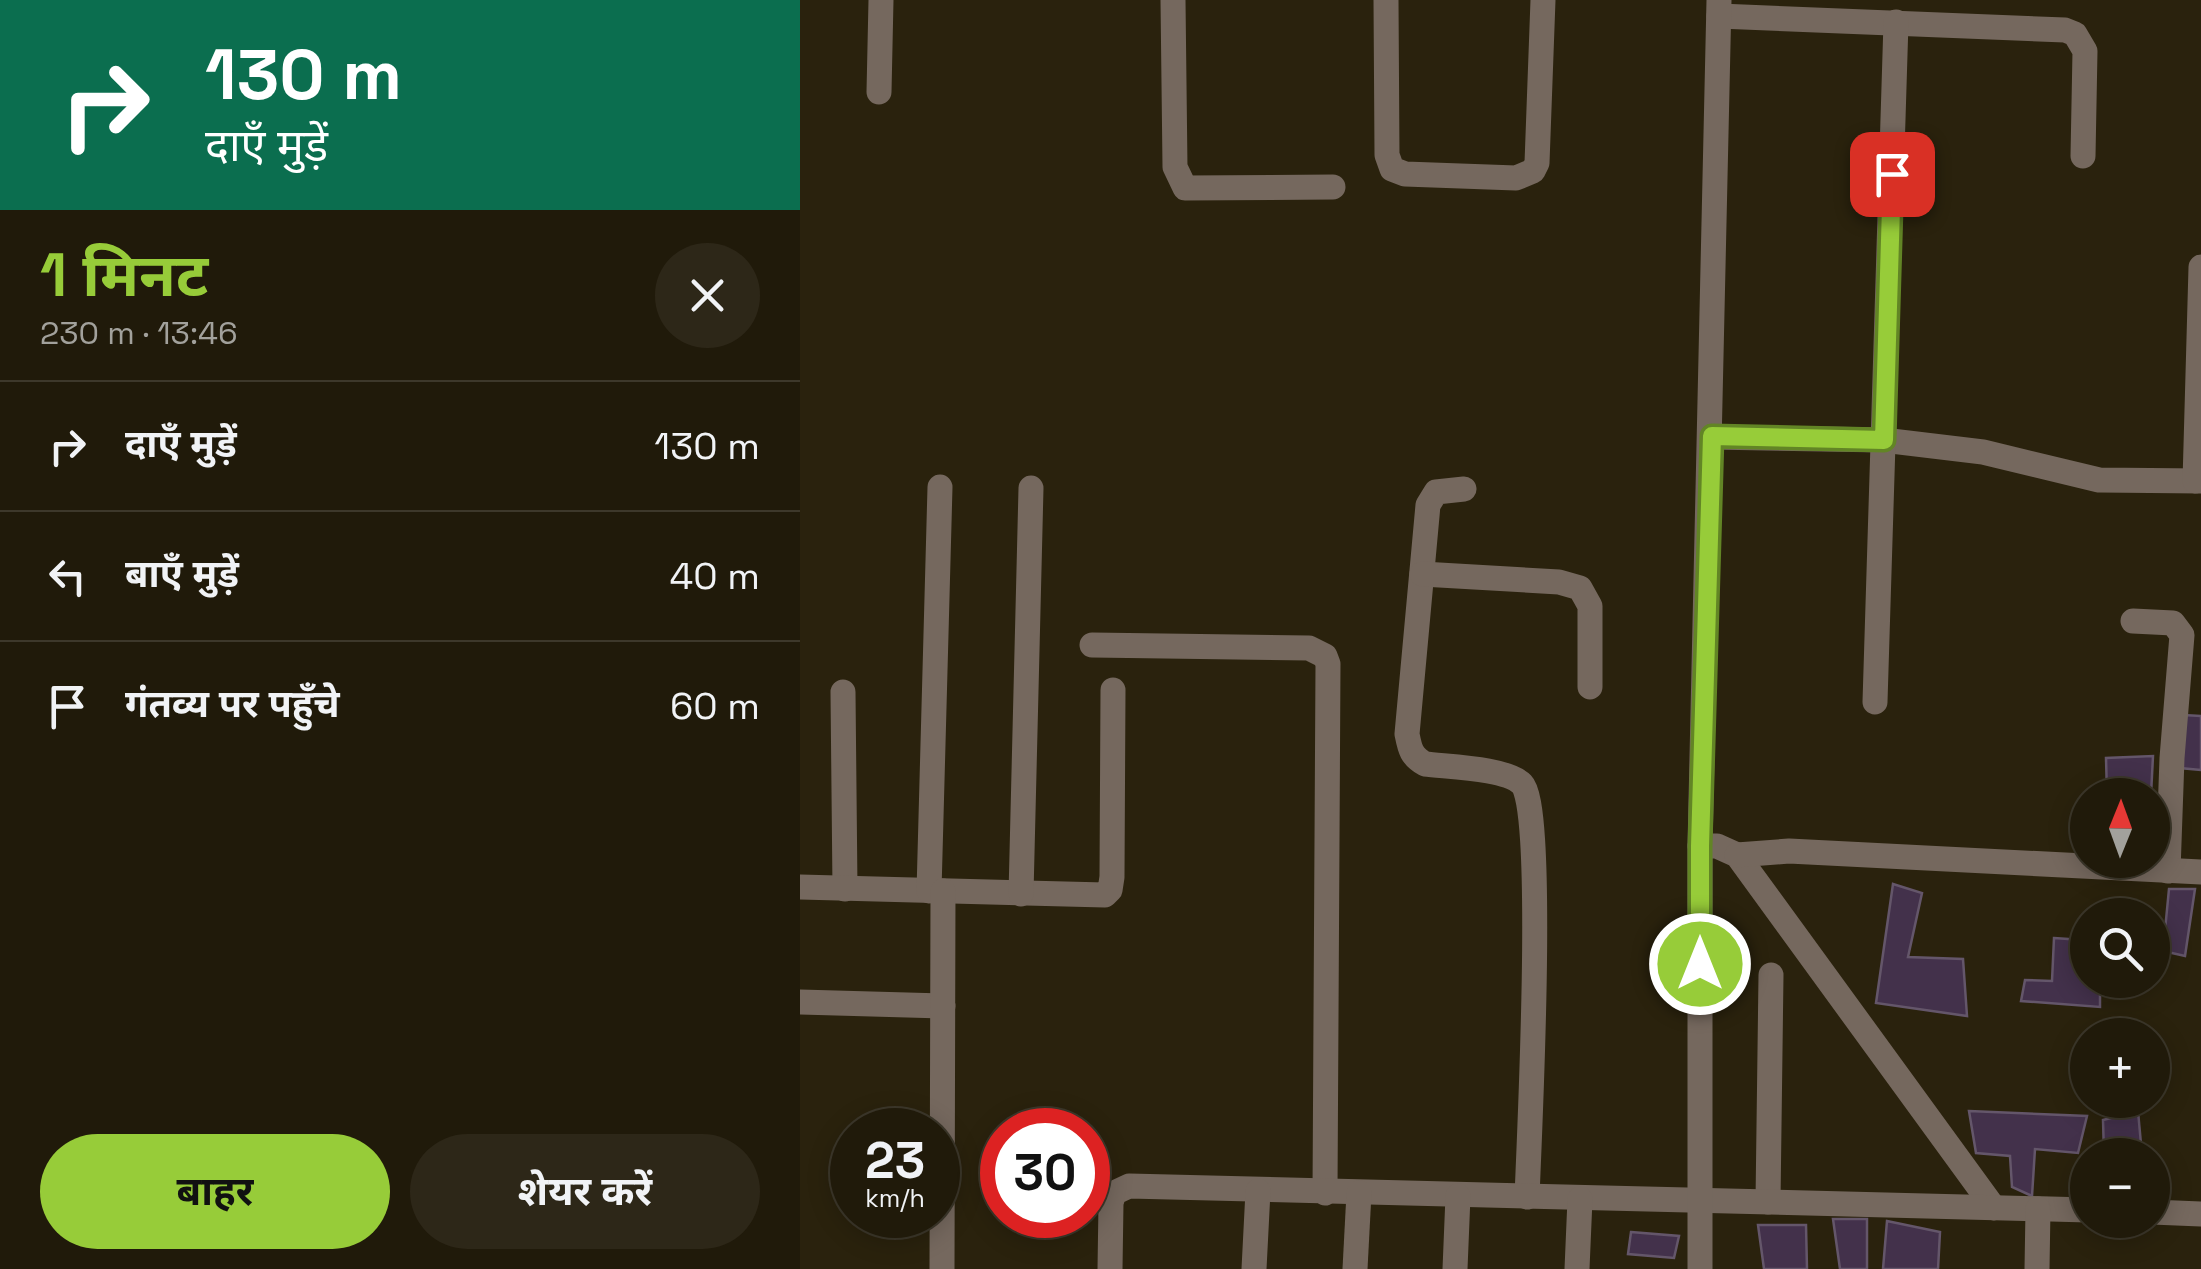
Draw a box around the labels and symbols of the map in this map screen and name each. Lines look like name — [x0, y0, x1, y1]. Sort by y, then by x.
pin — [1850, 132, 1935, 217]
north arrow — [2070, 778, 2170, 878]
position arrow — [1648, 912, 1752, 1016]
speed limit sign: 30 — [980, 1108, 1110, 1238]

